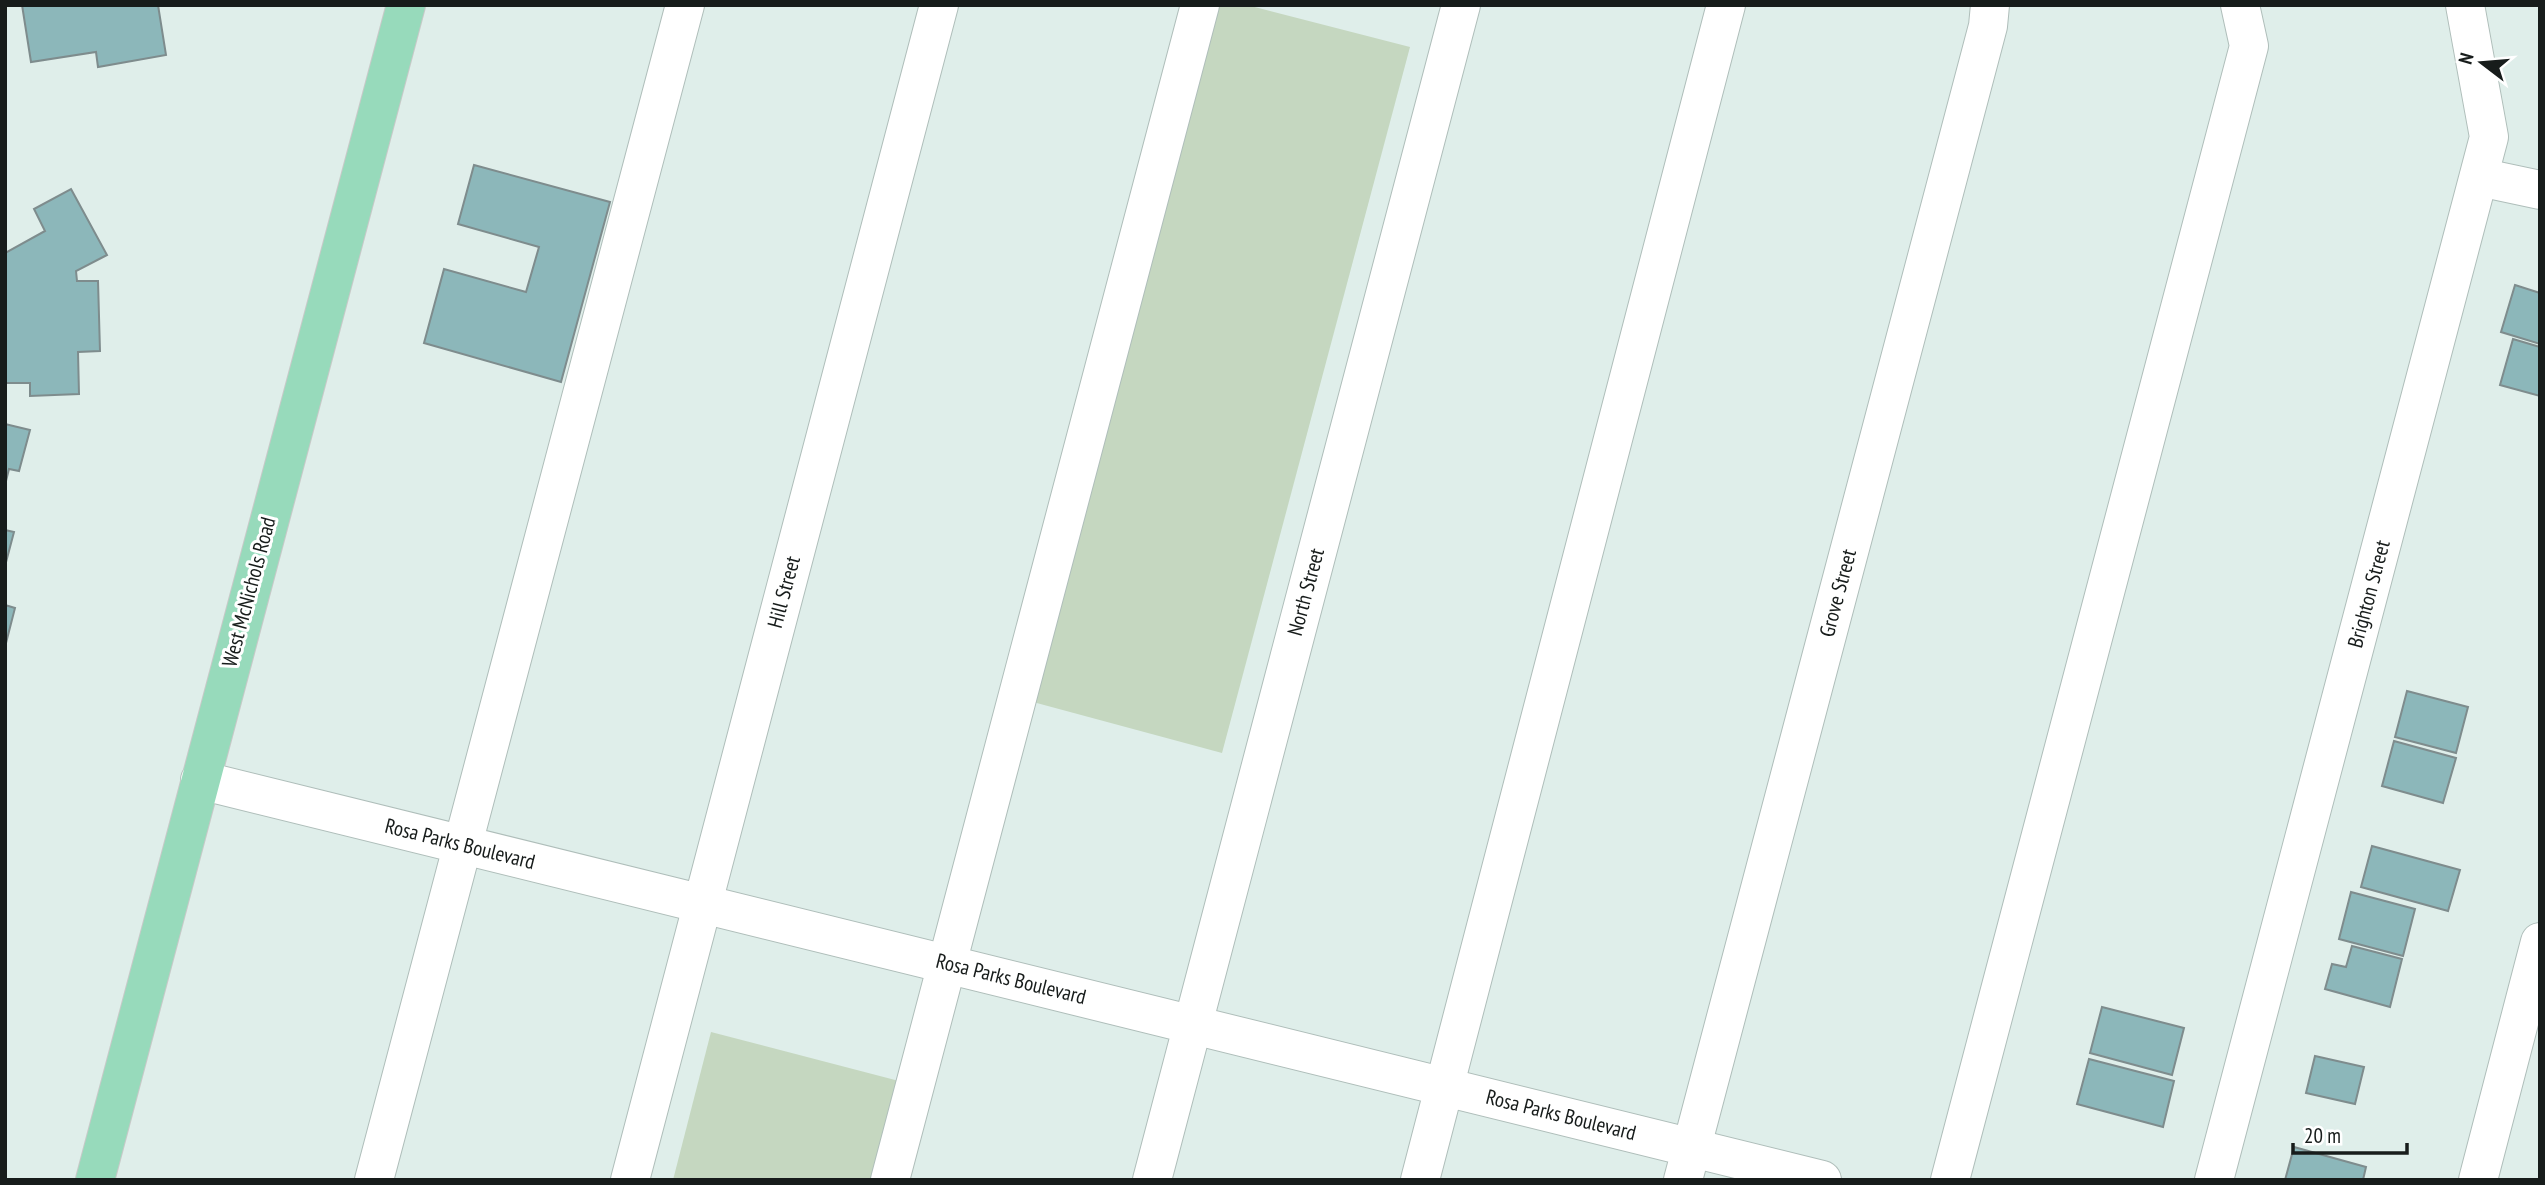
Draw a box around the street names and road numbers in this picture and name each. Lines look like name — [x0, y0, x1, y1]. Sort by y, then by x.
street label: West McNichols Road — [216, 514, 282, 670]
street label: Brighton Street — [2341, 537, 2396, 651]
street label: North Street — [1281, 545, 1330, 639]
street label: Grove Street — [1813, 546, 1862, 640]
street label: Hill Street — [761, 553, 806, 631]
street label: Rosa Parks Boulevard — [382, 812, 538, 875]
street label: Rosa Parks Boulevard — [933, 947, 1089, 1010]
street label: Rosa Parks Boulevard — [1483, 1083, 1639, 1146]

